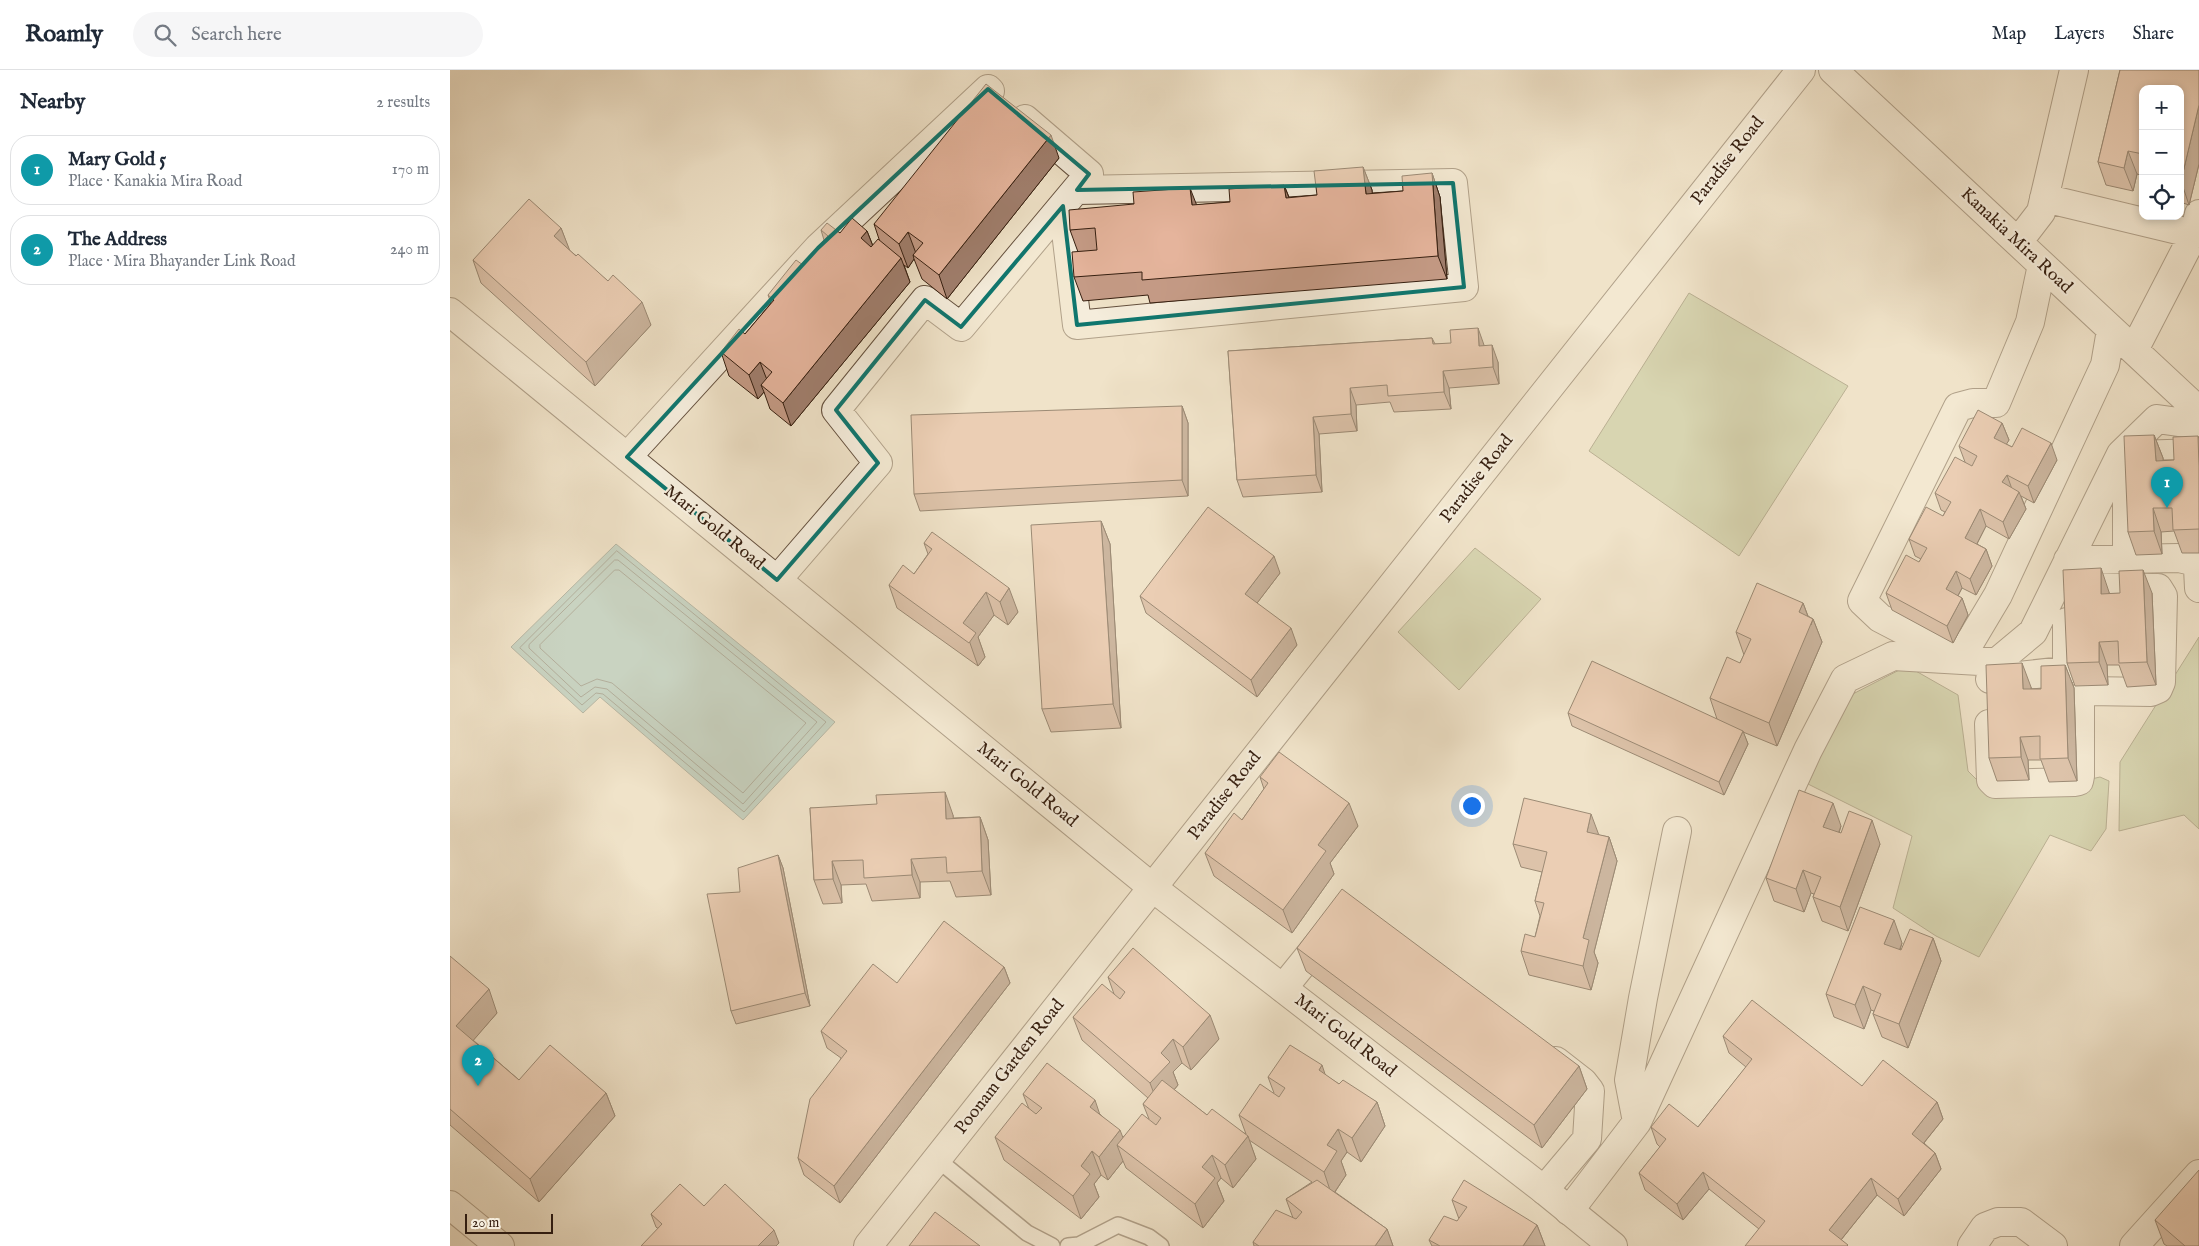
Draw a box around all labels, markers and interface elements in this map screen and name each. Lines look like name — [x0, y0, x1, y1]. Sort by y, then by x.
search box — [133, 12, 483, 57]
text: Roamly — [25, 19, 103, 50]
icon: search — [151, 21, 179, 49]
text: Search here — [191, 23, 282, 47]
text: Map — [1992, 23, 2026, 46]
text: Layers — [2054, 23, 2105, 46]
text: Share — [2133, 23, 2174, 46]
map controls — [2139, 85, 2184, 220]
button: + — [2139, 85, 2184, 130]
text: Nearby — [20, 89, 85, 116]
text: 2 results — [376, 93, 430, 113]
street label: Paradise Road — [1686, 112, 1770, 210]
button: − — [2139, 130, 2184, 175]
text: Mary Gold 5 — [68, 148, 166, 172]
text: 1 — [34, 160, 40, 180]
text: 170 m — [392, 160, 429, 180]
text: Place · Kanakia Mira Road — [68, 172, 242, 192]
button: locate — [2139, 175, 2184, 220]
street label: Kanakia Mira Road — [1955, 183, 2077, 299]
text: The Address — [68, 228, 167, 252]
text: 2 — [33, 240, 41, 260]
text: 240 m — [390, 240, 429, 260]
text: Place · Mira Bhayander Link Road — [68, 252, 296, 272]
street label: Paradise Road — [1435, 430, 1519, 528]
pin: 1 — [2151, 467, 2183, 508]
street label: Mari Gold Road — [659, 480, 769, 576]
street label: Mari Gold Road — [972, 737, 1082, 833]
street label: Paradise Road — [1183, 747, 1267, 845]
your location — [1459, 793, 1485, 819]
street label: Mari Gold Road — [1289, 989, 1401, 1083]
street label: Poonam Garden Road — [950, 994, 1070, 1139]
pin: 2 — [462, 1045, 494, 1086]
scale bar — [465, 1211, 552, 1234]
text: 20 m — [472, 1214, 499, 1232]

